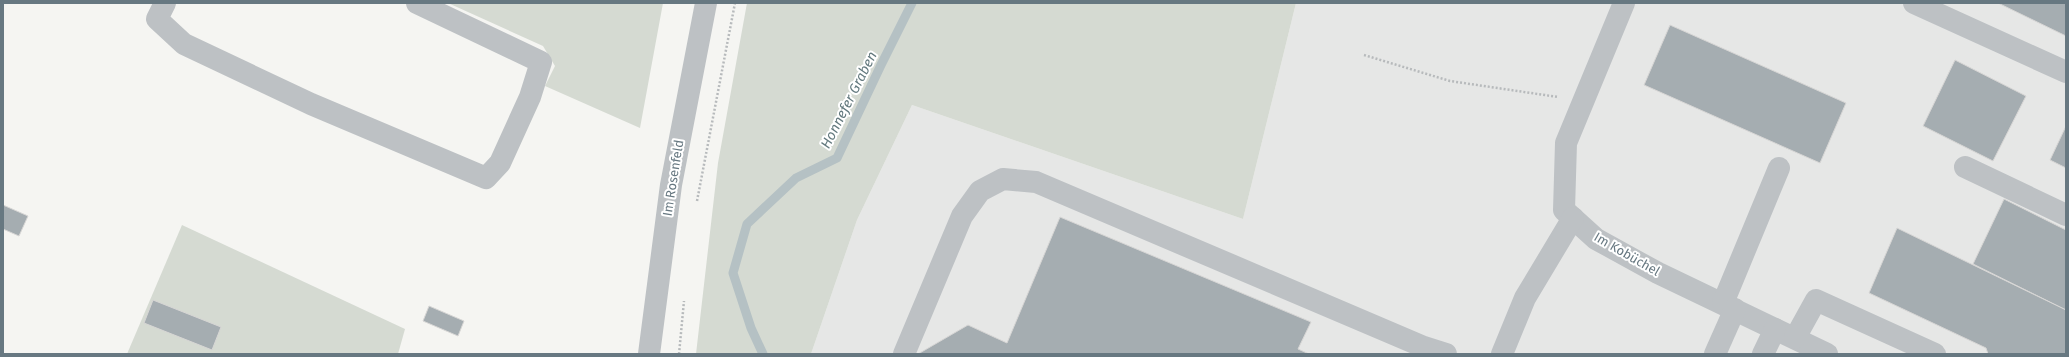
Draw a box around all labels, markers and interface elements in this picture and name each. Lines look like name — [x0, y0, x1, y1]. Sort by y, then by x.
water label: Honnefer Graben — [817, 49, 881, 151]
street label: Im Rosenfeld — [660, 139, 686, 217]
street label: Im Kobüchel — [1591, 229, 1663, 279]

